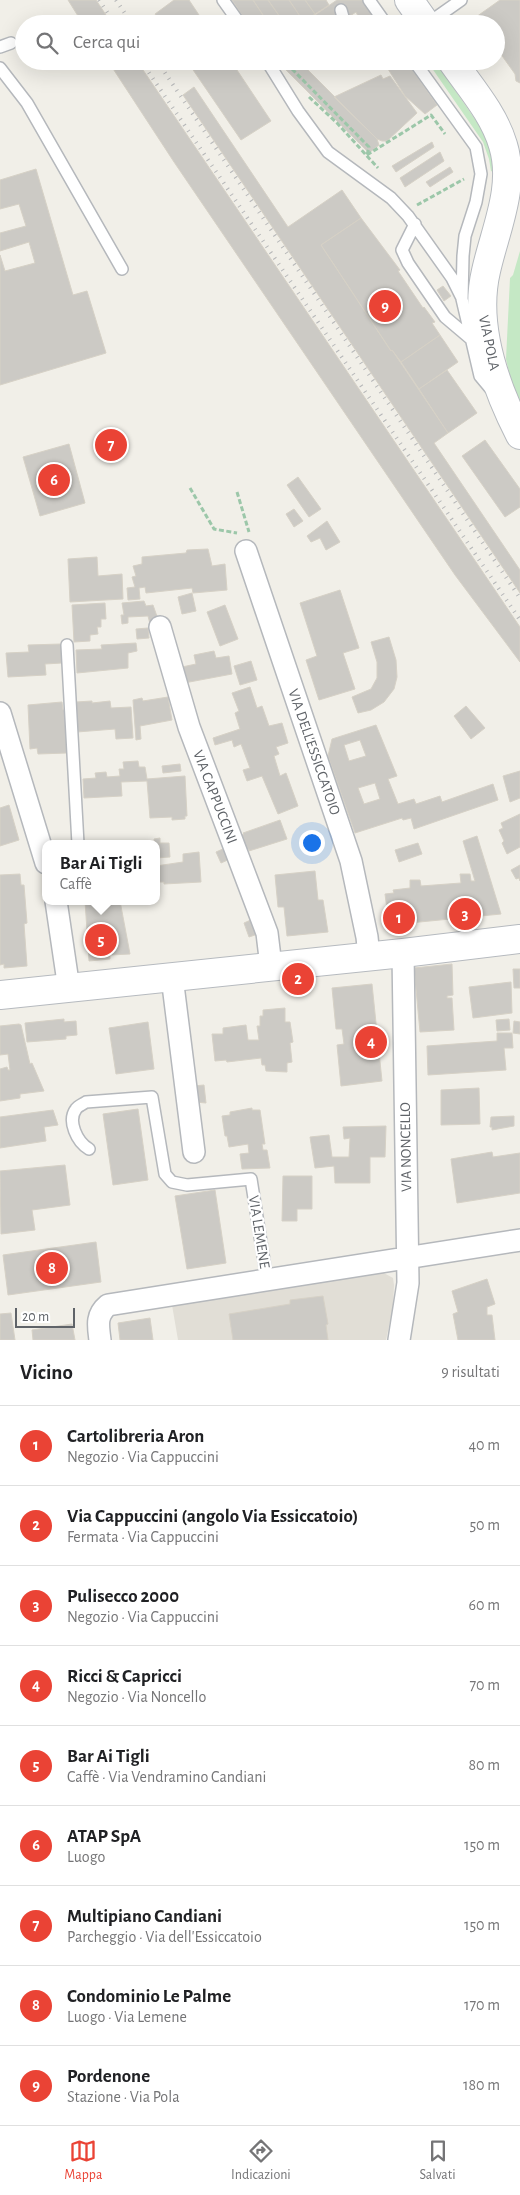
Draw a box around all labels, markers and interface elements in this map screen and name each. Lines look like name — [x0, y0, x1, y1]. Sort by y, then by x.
search box — [15, 15, 505, 70]
icon: search — [33, 29, 61, 57]
text: Cerca qui — [73, 33, 140, 52]
pin: 9 — [369, 287, 401, 325]
street label: VIA POLA — [476, 314, 502, 372]
pin: 7 — [95, 426, 127, 464]
pin: 6 — [38, 461, 70, 499]
street label: VIA DELL'ESSICCATOIO — [285, 687, 343, 817]
street label: VIA CAPPUCCINI — [190, 748, 240, 846]
your location — [299, 830, 325, 856]
popup — [42, 840, 160, 905]
text: Bar Ai Tigli — [60, 854, 142, 873]
text: Caffè — [60, 876, 92, 892]
pin: 3 — [449, 895, 481, 933]
pin: 1 — [383, 899, 415, 937]
pin: 5 — [85, 921, 117, 959]
pin: 2 — [282, 960, 314, 998]
pin: 4 — [355, 1023, 387, 1061]
street label: VIA NONCELLO — [398, 1102, 414, 1192]
street label: VIA LEMENE — [246, 1194, 272, 1270]
pin: 8 — [36, 1249, 68, 1287]
scale bar — [15, 1305, 75, 1328]
text: 20 m — [22, 1310, 49, 1324]
text: Vicino — [20, 1362, 73, 1383]
text: 9 risultati — [441, 1364, 500, 1380]
text: Cartolibreria Aron — [67, 1427, 204, 1446]
text: 1 — [33, 1437, 39, 1453]
text: 40 m — [468, 1437, 500, 1453]
text: Negozio · Via Cappuccini — [67, 1449, 219, 1465]
text: Via Cappuccini (angolo Via Essiccatoio) — [67, 1507, 359, 1526]
text: 2 — [32, 1517, 40, 1533]
text: 50 m — [469, 1517, 500, 1533]
text: Fermata · Via Cappuccini — [67, 1529, 219, 1545]
text: Pulisecco 2000 — [67, 1587, 179, 1606]
text: 3 — [33, 1597, 39, 1613]
text: 60 m — [469, 1597, 500, 1613]
text: Negozio · Via Cappuccini — [67, 1609, 219, 1625]
text: Ricci & Capricci — [67, 1667, 182, 1686]
text: 4 — [32, 1677, 40, 1693]
text: 70 m — [469, 1677, 500, 1693]
text: Negozio · Via Noncello — [67, 1689, 206, 1705]
text: Bar Ai Tigli — [67, 1747, 150, 1766]
text: 5 — [33, 1757, 39, 1773]
text: 80 m — [469, 1757, 500, 1773]
text: Caffè · Via Vendramino Candiani — [67, 1769, 266, 1785]
text: ATAP SpA — [67, 1827, 141, 1846]
text: 6 — [32, 1837, 40, 1853]
text: 150 m — [464, 1837, 500, 1853]
text: Luogo — [67, 1849, 105, 1865]
text: Multipiano Candiani — [67, 1907, 222, 1926]
text: 7 — [33, 1917, 39, 1933]
text: 150 m — [464, 1917, 500, 1933]
text: Parcheggio · Via dell'Essiccatoio — [67, 1929, 262, 1945]
text: Condominio Le Palme — [67, 1987, 231, 2006]
text: 8 — [32, 1997, 40, 2013]
text: 170 m — [464, 1997, 500, 2013]
text: Luogo · Via Lemene — [67, 2009, 187, 2025]
text: Pordenone — [67, 2067, 150, 2086]
text: 9 — [32, 2077, 40, 2093]
text: 180 m — [463, 2077, 500, 2093]
text: Stazione · Via Pola — [67, 2089, 180, 2105]
tab: Mappa — [64, 2137, 102, 2184]
tab: Indicazioni — [231, 2137, 291, 2184]
tab: Salvati — [419, 2137, 456, 2184]

